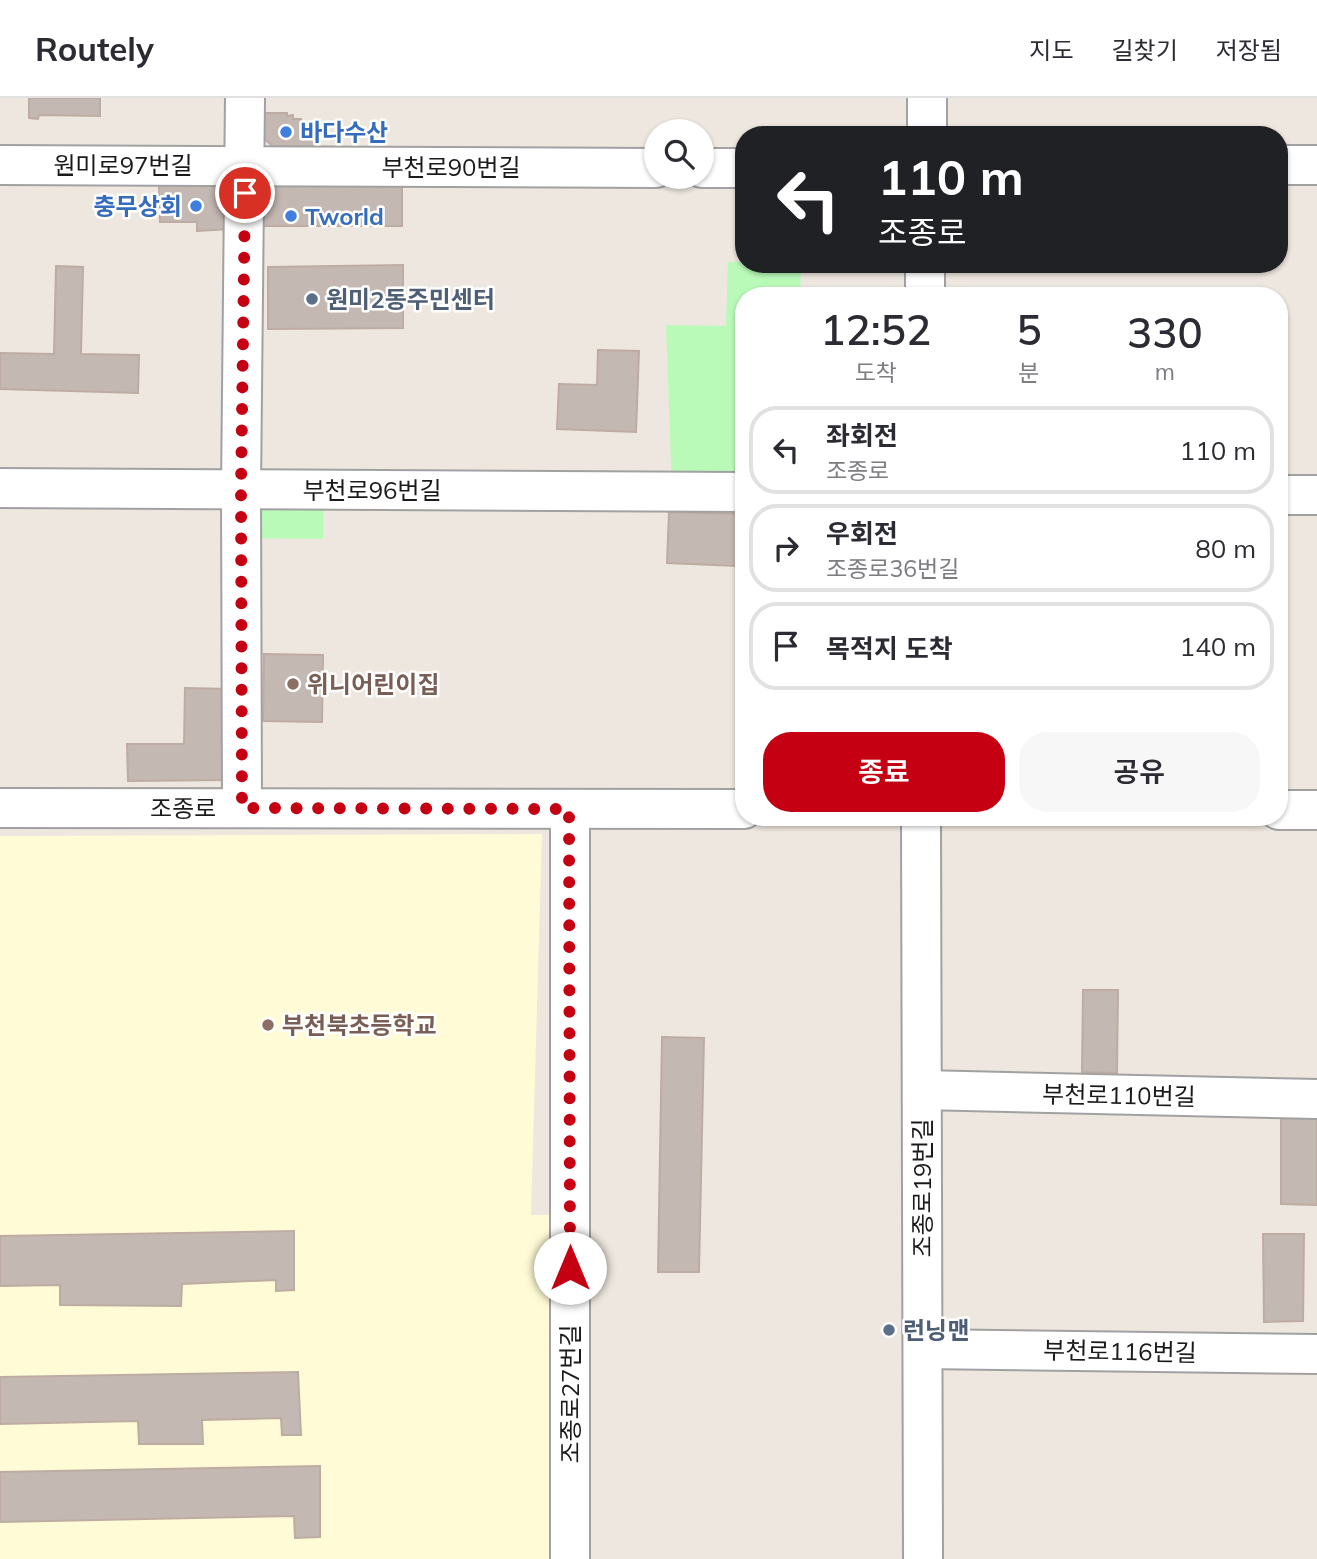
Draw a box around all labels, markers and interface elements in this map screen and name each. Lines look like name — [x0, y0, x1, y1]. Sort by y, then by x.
text: Routely — [35, 28, 154, 69]
text: 지도 — [1029, 35, 1074, 65]
text: 길찾기 — [1112, 35, 1178, 65]
text: 저장됨 — [1216, 35, 1282, 65]
place label: 바다수산 — [300, 117, 388, 147]
map controls — [644, 119, 714, 189]
button: search — [644, 119, 714, 189]
marker: 바다수산 — [278, 124, 294, 140]
text: 110 m — [878, 146, 1024, 207]
street label: 원미로97번길 — [53, 150, 193, 180]
street label: 부천로90번길 — [381, 152, 521, 182]
icon: left — [763, 154, 854, 245]
pin — [215, 163, 275, 223]
icon: arrive — [226, 174, 264, 212]
place label: 충무상회 — [94, 191, 182, 221]
marker: 충무상회 — [188, 198, 204, 214]
place label: Tworld — [305, 201, 384, 231]
marker: Tworld — [283, 208, 299, 224]
text: 조종로 — [878, 212, 966, 252]
place label: 원미2동주민센터 — [326, 284, 495, 314]
marker: 원미2동주민센터 — [304, 291, 320, 307]
text: 12:52 — [820, 303, 931, 356]
text: 5 — [1016, 303, 1042, 356]
text: 330 — [1127, 306, 1203, 359]
text: m — [1155, 357, 1175, 386]
text: 도착 — [855, 358, 897, 387]
text: 분 — [1018, 358, 1040, 387]
text: 좌회전 — [826, 419, 898, 452]
icon: left — [767, 431, 805, 469]
text: 110 m — [1180, 434, 1256, 467]
text: 조종로 — [826, 456, 889, 485]
street label: 부천로96번길 — [302, 475, 442, 505]
text: 우회전 — [826, 517, 898, 550]
icon: right — [767, 529, 805, 567]
text: 80 m — [1195, 532, 1256, 565]
text: 조종로36번길 — [826, 554, 959, 583]
icon: arrive — [767, 627, 805, 665]
text: 140 m — [1180, 630, 1256, 663]
text: 목적지 도착 — [826, 632, 953, 665]
place label: 위니어린이집 — [307, 669, 439, 699]
marker: 위니어린이집 — [285, 676, 301, 692]
button: 종료 — [763, 732, 1005, 812]
button: 공유 — [1019, 732, 1260, 812]
street label: 조종로 — [150, 793, 216, 823]
place label: 부천북초등학교 — [282, 1010, 437, 1040]
marker: 부천북초등학교 — [260, 1017, 276, 1033]
street label: 부천로110번길 — [1042, 1079, 1196, 1111]
street label: 조종로19번길 — [907, 1118, 937, 1258]
position arrow — [533, 1231, 607, 1305]
place label: 런닝맨 — [903, 1315, 969, 1345]
marker: 런닝맨 — [881, 1322, 897, 1338]
street label: 조종로27번길 — [555, 1324, 585, 1464]
street label: 부천로116번길 — [1043, 1335, 1197, 1367]

